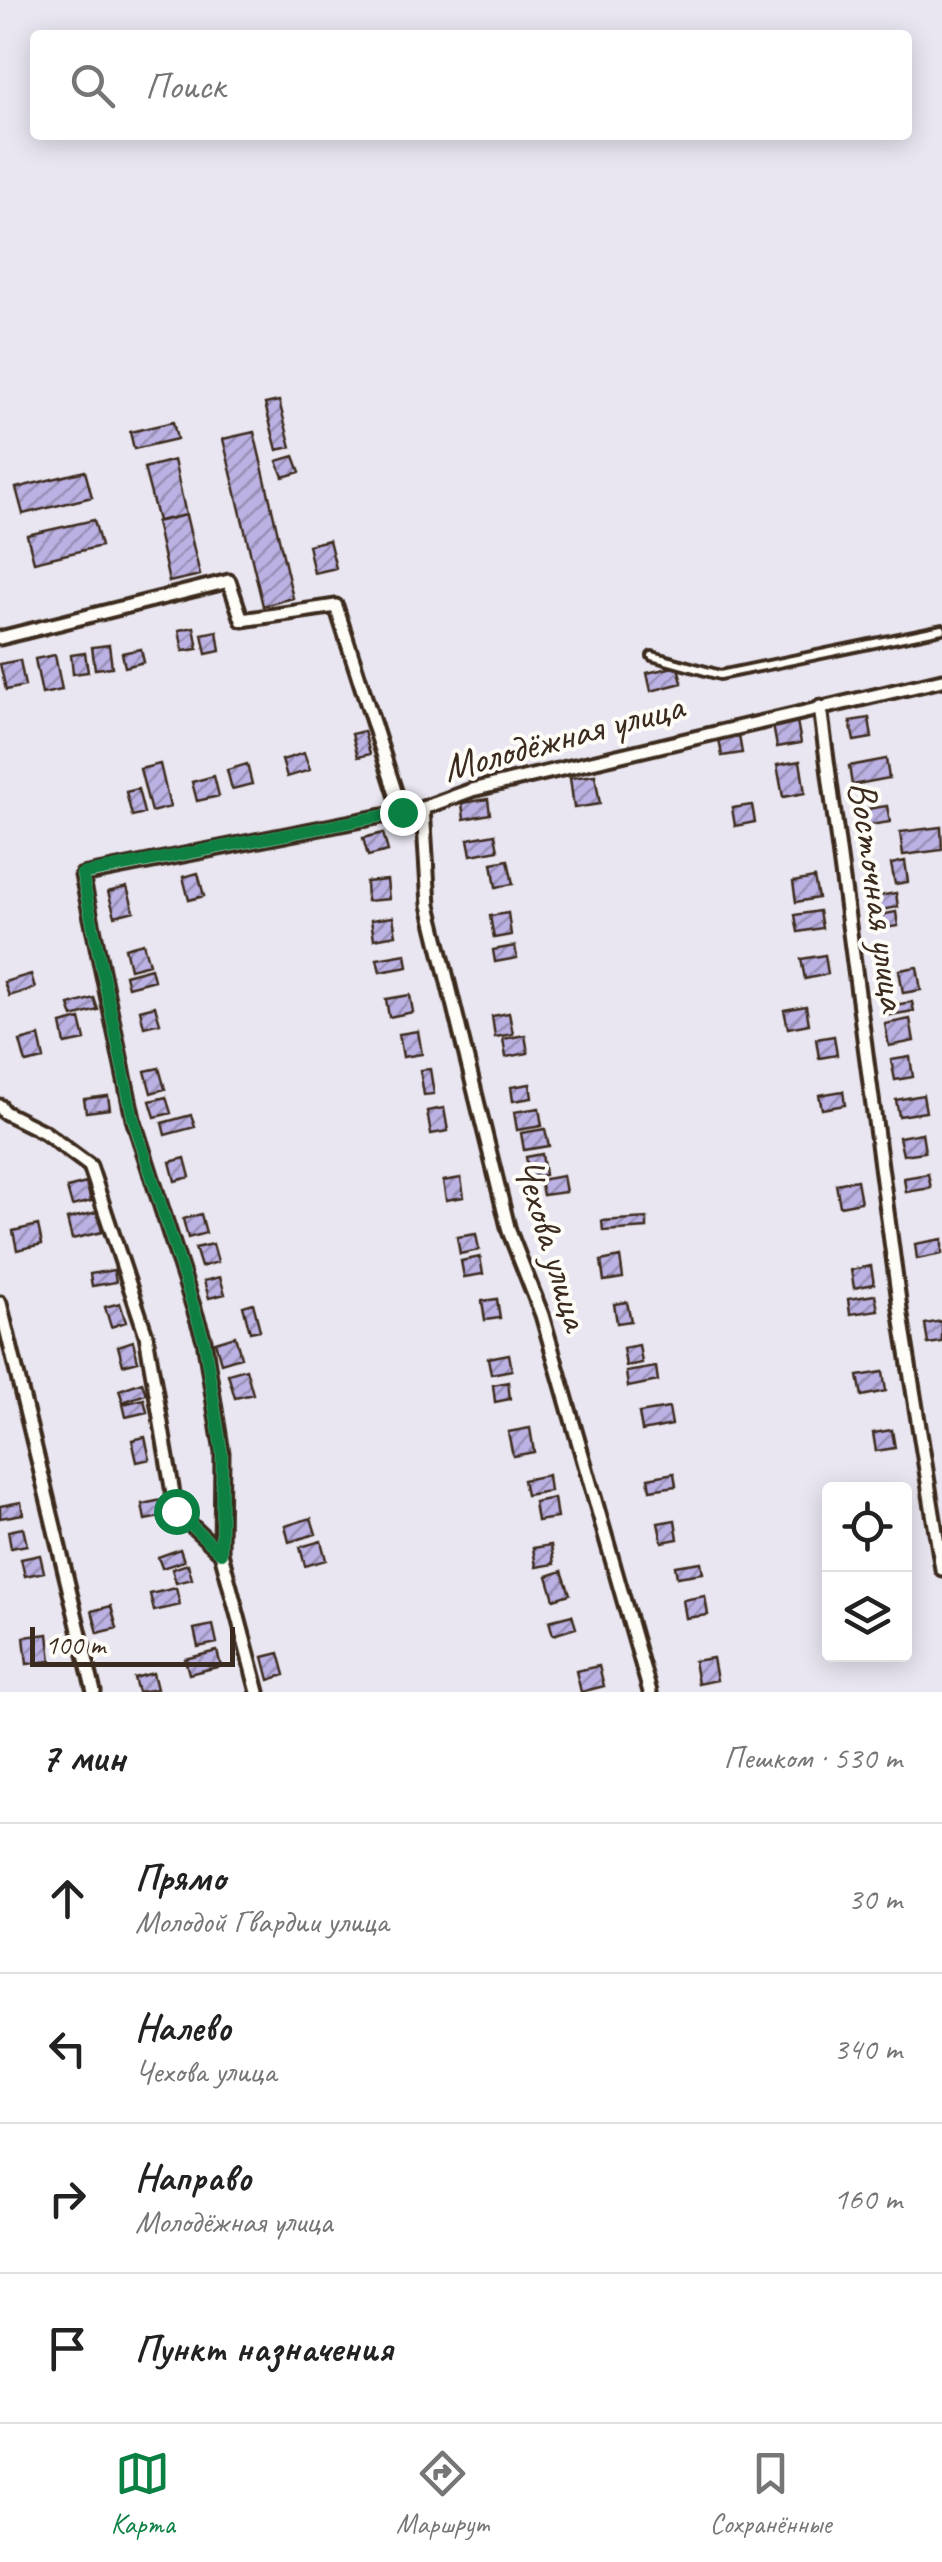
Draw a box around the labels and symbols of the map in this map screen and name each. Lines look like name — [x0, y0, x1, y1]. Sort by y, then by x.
street label: Молодёжная улица — [437, 680, 692, 793]
street label: Восточная улица — [837, 778, 919, 1017]
route end — [380, 790, 426, 836]
street label: Чехова улица — [502, 1152, 603, 1339]
route start — [154, 1489, 200, 1535]
scale bar — [30, 1622, 235, 1666]

